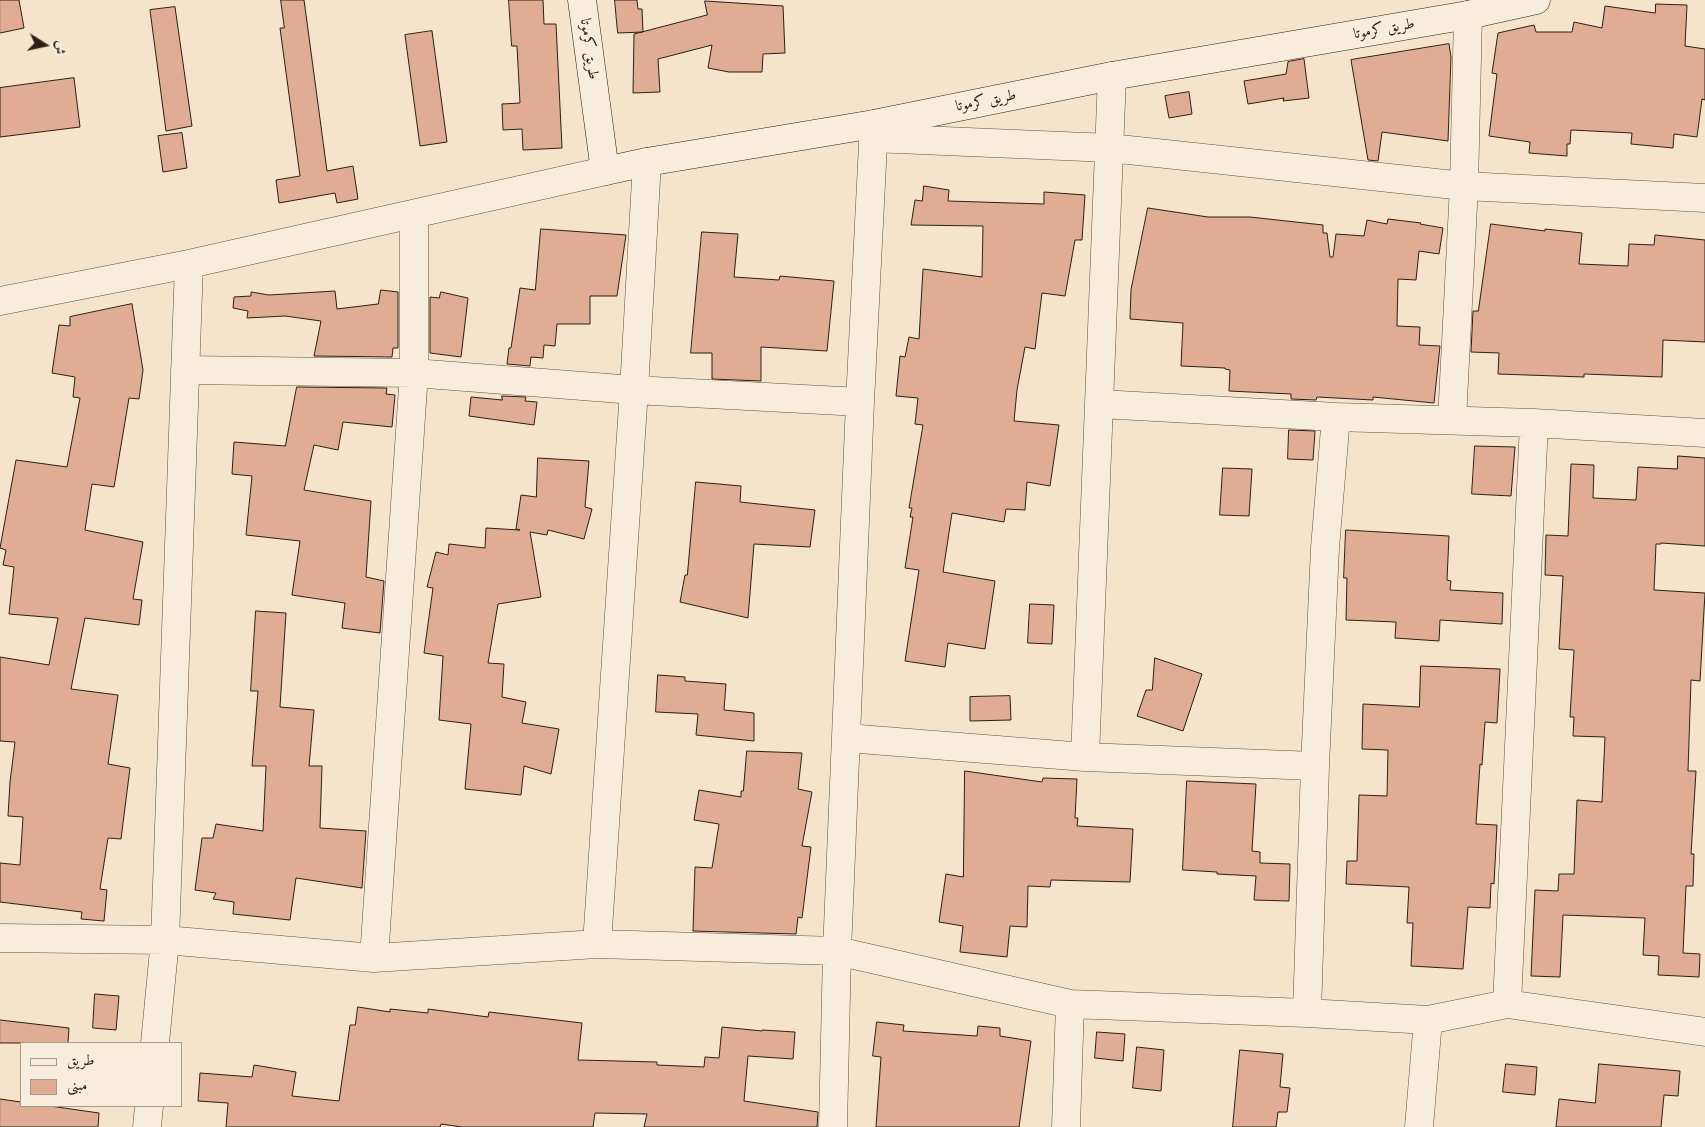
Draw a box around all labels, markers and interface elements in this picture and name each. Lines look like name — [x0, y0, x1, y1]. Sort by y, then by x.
street label: طريق كرموتا — [1352, 15, 1416, 43]
street label: طريق كرموتا — [576, 17, 602, 81]
north arrow — [20, 20, 70, 70]
text: ش — [52, 40, 68, 56]
street label: طريق كرموتا — [954, 86, 1018, 116]
legend — [20, 1042, 182, 1107]
text: طريق — [67, 1054, 94, 1069]
text: مبنى — [67, 1079, 87, 1094]

